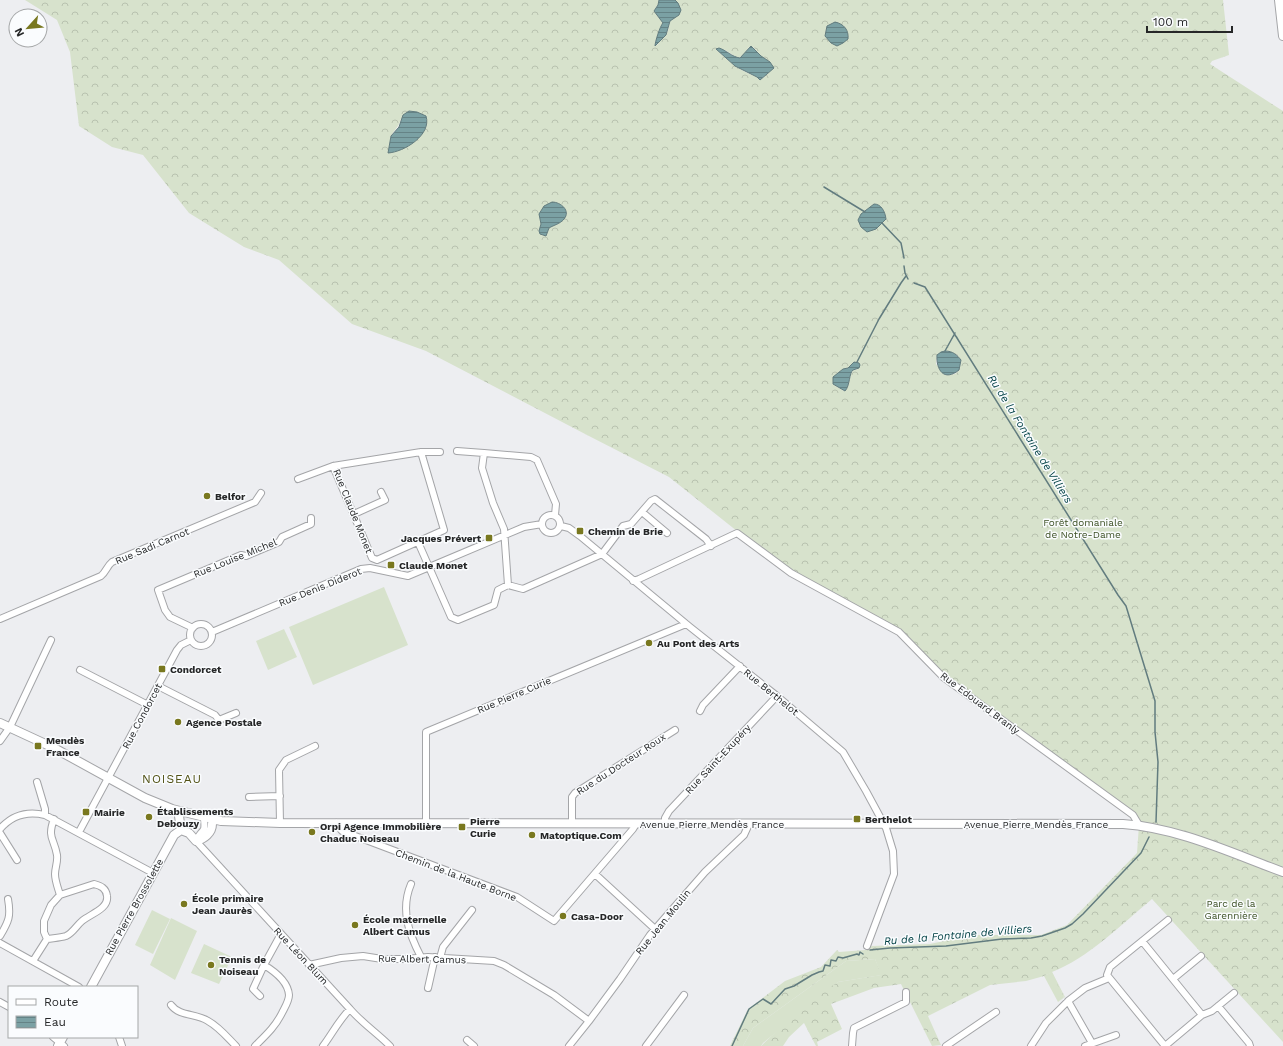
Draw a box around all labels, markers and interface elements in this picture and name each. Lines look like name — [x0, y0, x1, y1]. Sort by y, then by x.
north arrow — [8, 8, 48, 48]
scale bar — [1147, 8, 1232, 34]
text: 100 m — [1153, 15, 1188, 29]
text: N — [12, 26, 27, 39]
water label: Ru de la Fontaine de Villiers — [985, 372, 1075, 506]
street label: Rue Claude Monet — [331, 467, 375, 555]
marker: Belfor — [202, 491, 212, 501]
place label: Belfor — [215, 491, 246, 502]
park label: Forêt domaniale de Notre-Dame — [1043, 517, 1123, 540]
street label: Rue Sadi Carnot — [113, 525, 191, 567]
marker: Chemin de Brie — [575, 526, 585, 536]
place label: Chemin de Brie — [588, 526, 663, 537]
place label: Jacques Prévert — [401, 533, 482, 544]
marker: Jacques Prévert — [484, 533, 494, 543]
street label: Rue Louise Michel — [192, 536, 278, 580]
marker: Claude Monet — [386, 560, 396, 570]
place label: Claude Monet — [399, 560, 468, 571]
street label: Rue Denis Diderot — [277, 565, 364, 609]
marker: Au Pont des Arts — [644, 638, 654, 648]
place label: Au Pont des Arts — [657, 638, 740, 649]
marker: Condorcet — [157, 664, 167, 674]
place label: Condorcet — [170, 664, 222, 675]
street label: Rue Berthelot — [741, 667, 801, 718]
street label: Rue Edouard Branly — [938, 670, 1022, 737]
street label: Rue Pierre Curie — [475, 674, 553, 716]
street label: Rue Condorcet — [120, 681, 164, 751]
marker: Agence Postale — [173, 717, 183, 727]
place label: Agence Postale — [186, 717, 262, 728]
street label: Rue Saint-Exupéry — [683, 721, 754, 796]
street label: Rue du Docteur Roux — [574, 731, 668, 797]
place label: Mendès France — [46, 735, 85, 758]
marker: Mendès France — [33, 741, 43, 751]
district label: NOISEAU — [142, 772, 202, 786]
place label: Établissements Debouzy — [157, 806, 234, 829]
marker: Mairie — [81, 807, 91, 817]
place label: Mairie — [94, 807, 125, 818]
marker: Établissements Debouzy — [144, 812, 154, 822]
marker: Berthelot — [852, 814, 862, 824]
place label: Berthelot — [865, 814, 913, 825]
place label: Pierre Curie — [470, 816, 500, 839]
street label: Avenue Pierre Mendès France — [640, 819, 784, 830]
street label: Avenue Pierre Mendès France — [964, 819, 1108, 830]
place label: Orpi Agence Immobilière Chaduc Noiseau — [320, 821, 442, 844]
marker: Pierre Curie — [457, 822, 467, 832]
marker: Orpi Agence Immobilière Chaduc Noiseau — [307, 827, 317, 837]
marker: Matoptique.Com — [527, 830, 537, 840]
place label: Matoptique.Com — [540, 830, 622, 841]
street label: Chemin de la Haute Borne — [394, 847, 518, 903]
street label: Rue Pierre Brossolette — [103, 857, 165, 957]
street label: Rue Jean Moulin — [633, 887, 693, 957]
place label: École primaire Jean Jaurès — [192, 893, 264, 916]
park label: Parc de la Garennière — [1204, 898, 1258, 921]
marker: École primaire Jean Jaurès — [179, 899, 189, 909]
marker: Casa-Door — [558, 911, 568, 921]
place label: Casa-Door — [571, 911, 624, 922]
place label: École maternelle Albert Camus — [363, 914, 447, 937]
marker: École maternelle Albert Camus — [350, 920, 360, 930]
water label: Ru de la Fontaine de Villiers — [883, 922, 1033, 948]
street label: Rue Léon Blum — [272, 925, 330, 987]
street label: Rue Albert Camus — [378, 953, 466, 965]
place label: Tennis de Noiseau — [219, 954, 266, 977]
marker: Tennis de Noiseau — [206, 960, 216, 970]
legend — [8, 986, 138, 1038]
text: Route — [44, 995, 78, 1009]
text: Eau — [44, 1015, 66, 1029]

